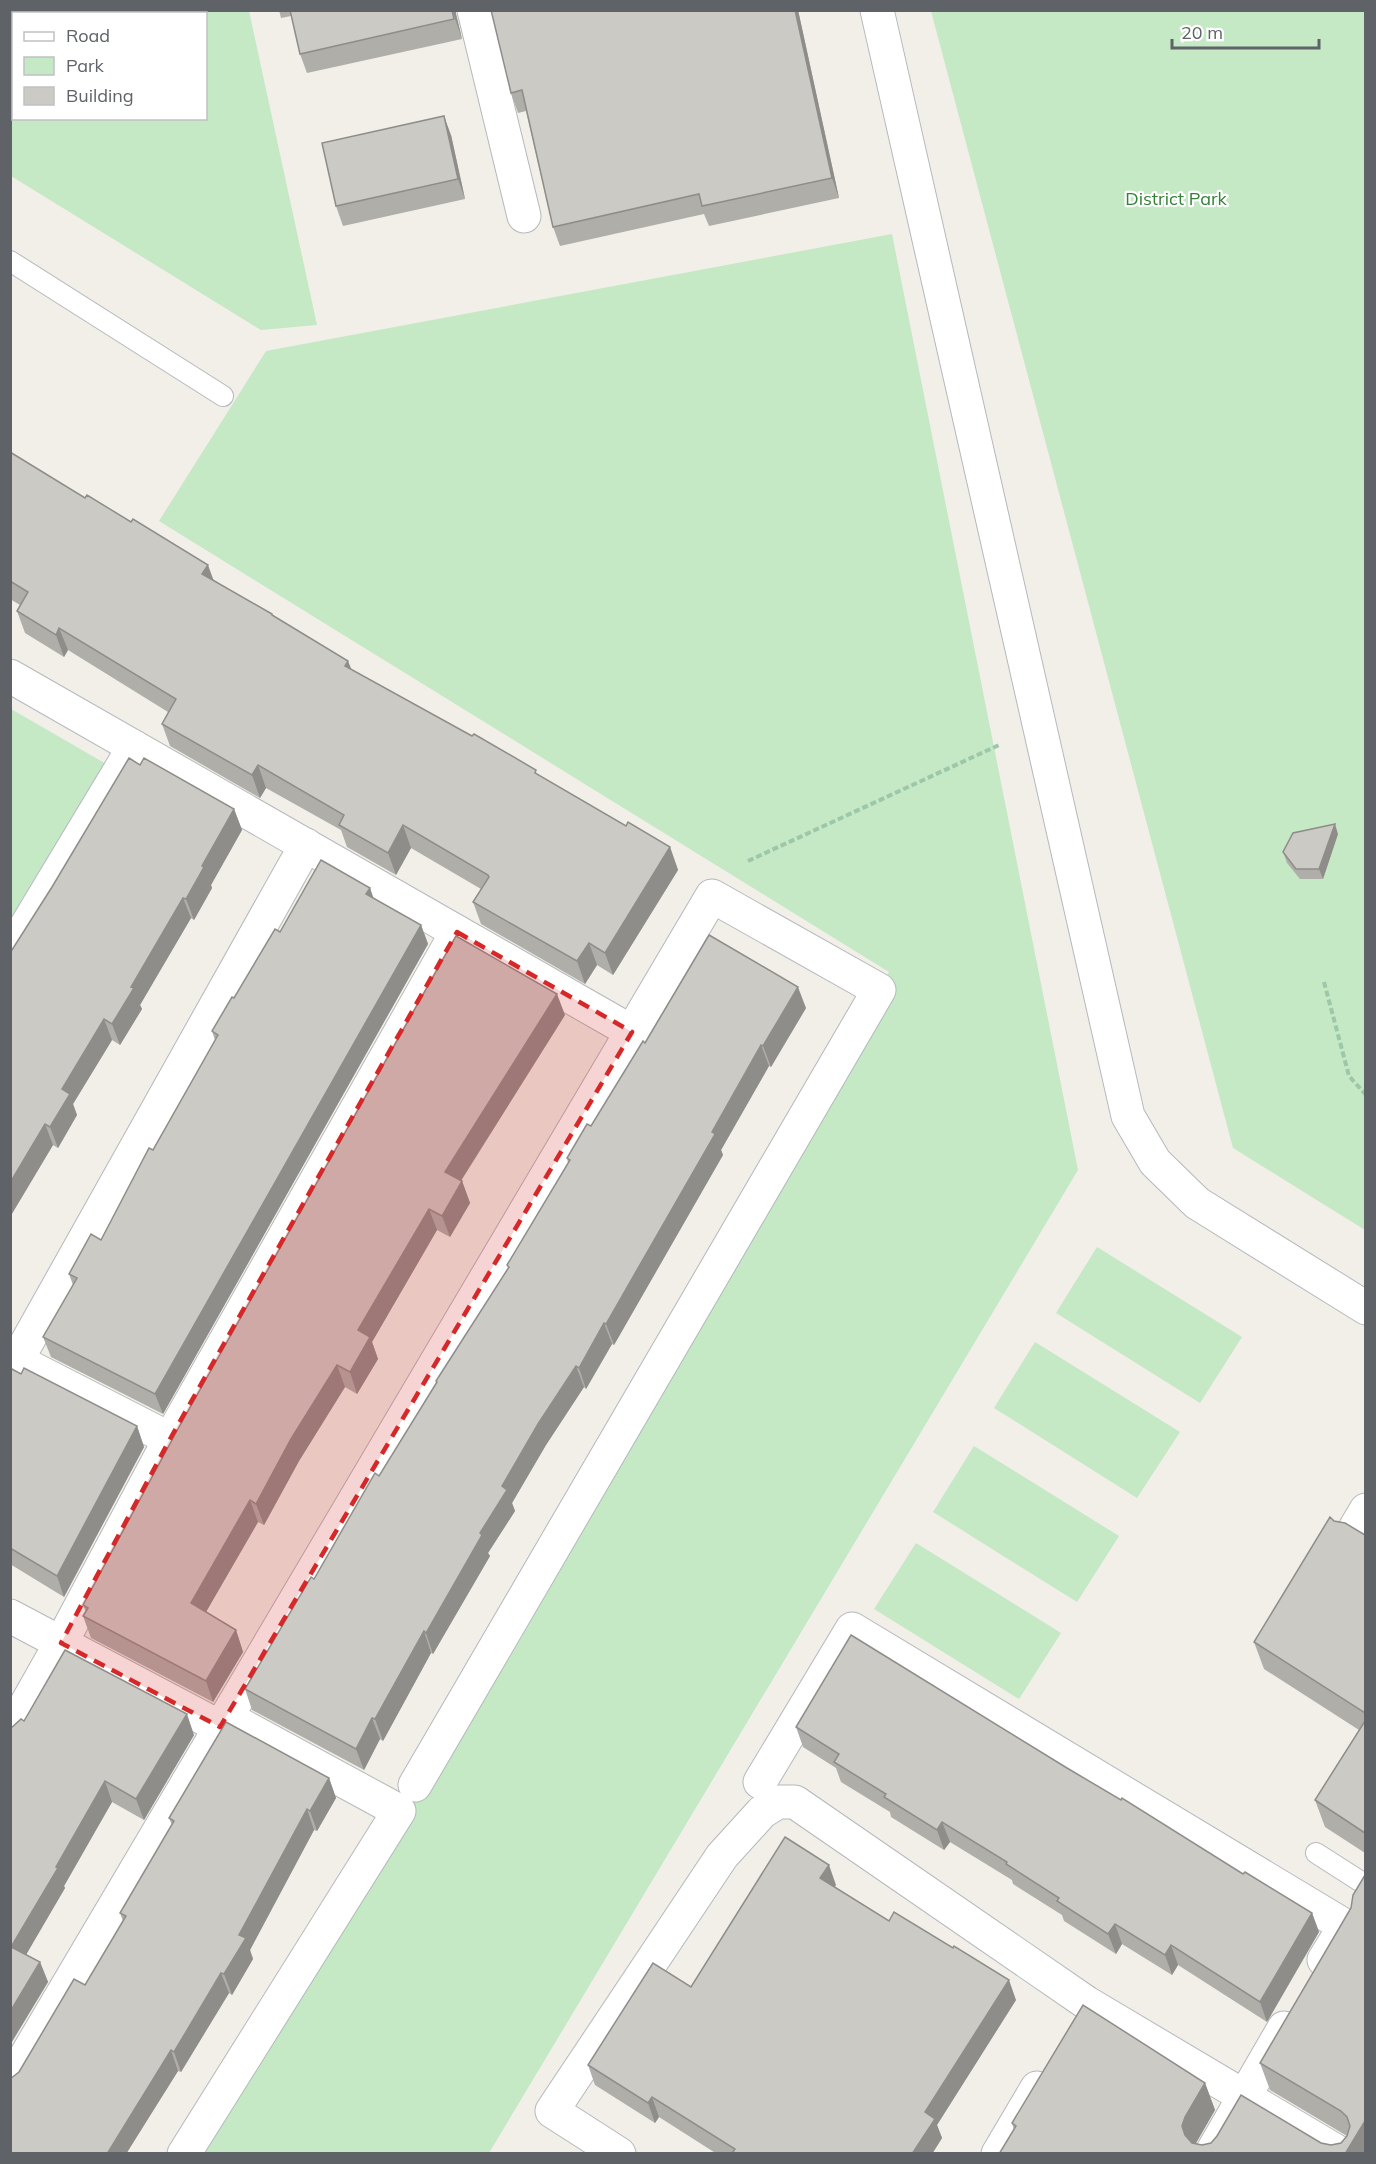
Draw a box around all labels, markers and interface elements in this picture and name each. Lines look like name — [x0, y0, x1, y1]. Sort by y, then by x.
legend — [12, 12, 207, 120]
scale bar — [1172, 12, 1319, 50]
text: 20 m — [1181, 21, 1223, 44]
text: Road — [66, 24, 110, 47]
text: Park — [66, 54, 105, 77]
text: Building — [66, 84, 134, 107]
park label: District Park — [1125, 187, 1227, 210]

